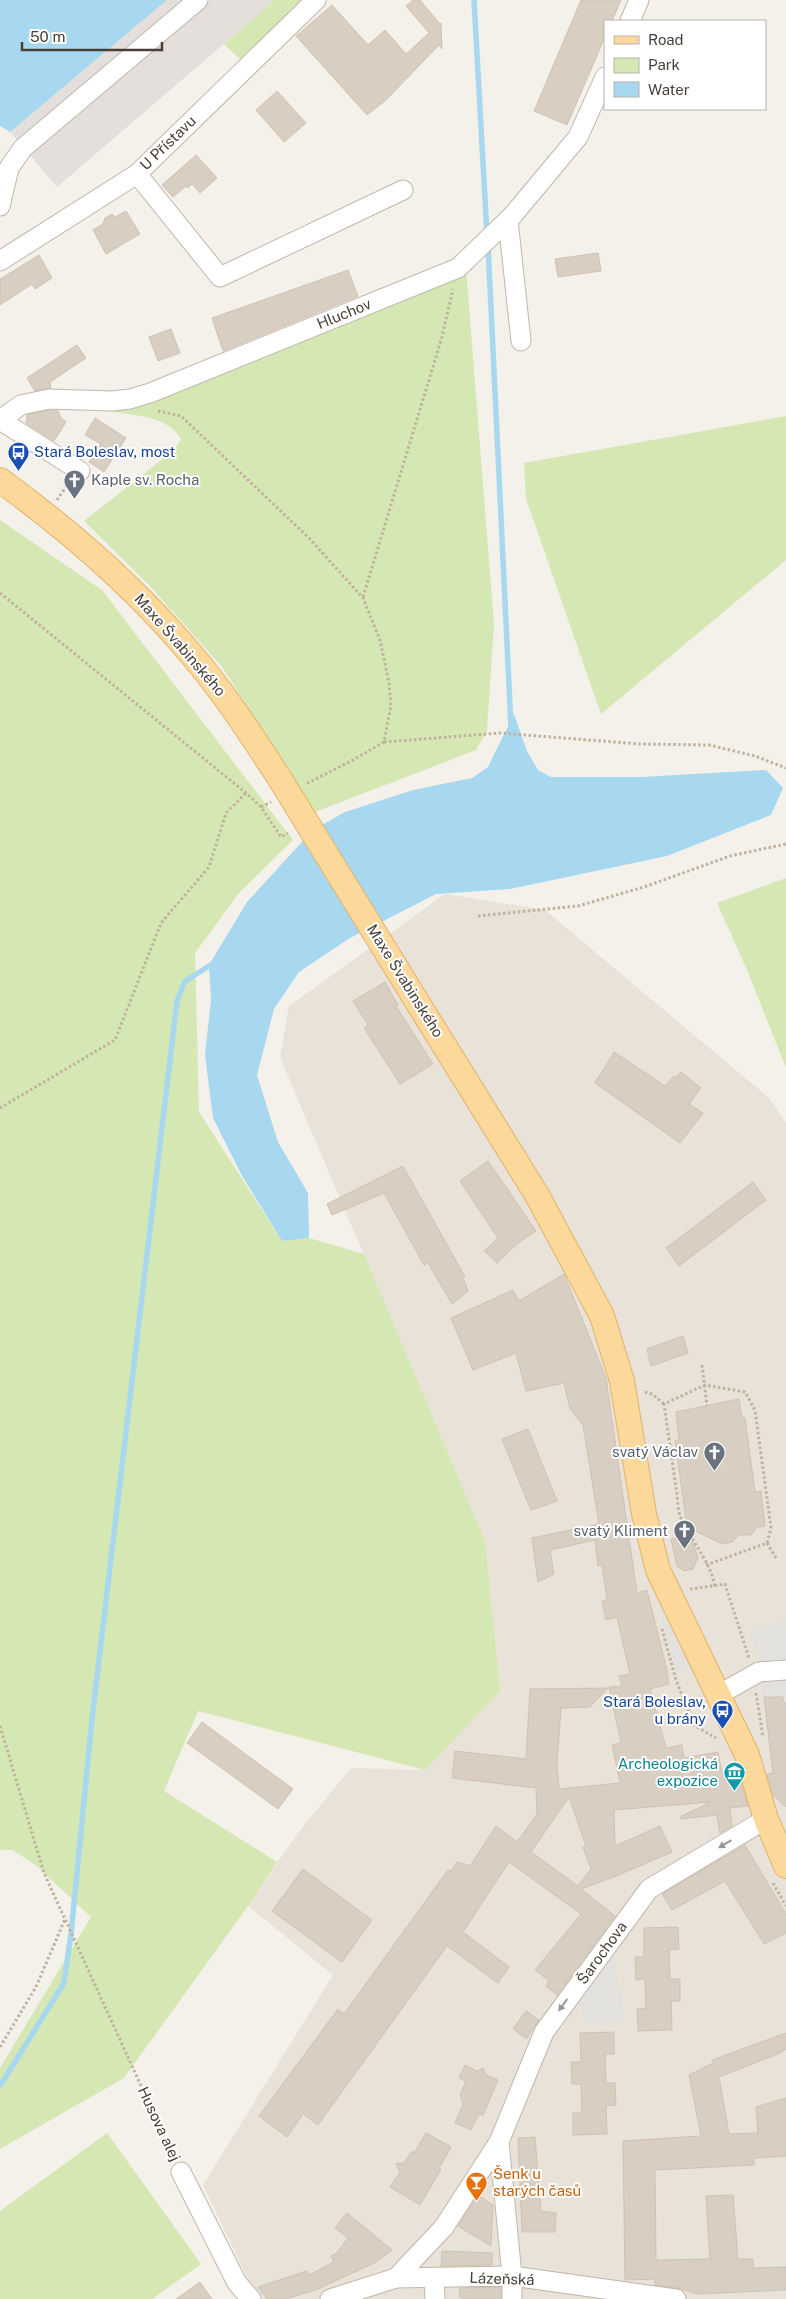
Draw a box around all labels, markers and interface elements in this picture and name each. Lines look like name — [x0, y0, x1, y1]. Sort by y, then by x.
scale bar — [22, 20, 162, 52]
legend — [604, 20, 766, 110]
text: 50 m — [30, 28, 65, 45]
text: Road — [648, 31, 684, 48]
text: Park — [648, 56, 680, 73]
text: Water — [648, 81, 690, 98]
street label: U Přístavu — [136, 112, 199, 173]
street label: Hluchov — [314, 295, 374, 332]
bus stop icon: Stará Boleslav, most — [6, 440, 30, 471]
place label: Stará Boleslav, most — [34, 443, 175, 460]
church icon: Kaple sv. Rocha — [63, 468, 87, 499]
place label: Kaple sv. Rocha — [91, 471, 199, 488]
street label: Maxe Švabinského — [131, 590, 229, 699]
street label: Maxe Švabinského — [364, 921, 447, 1040]
church icon: svatý Václav — [702, 1440, 726, 1471]
place label: svatý Václav — [612, 1443, 698, 1460]
church icon: svatý Kliment — [672, 1519, 696, 1550]
place label: svatý Kliment — [573, 1522, 668, 1539]
place label: Stará Boleslav, u brány — [603, 1693, 706, 1727]
bus stop icon: Stará Boleslav, u brány — [710, 1699, 734, 1730]
place label: Archeologická expozice — [618, 1755, 718, 1789]
museum icon: Archeologická expozice — [722, 1761, 746, 1792]
one-way arrow — [717, 1840, 732, 1848]
street label: Šarochova — [573, 1918, 630, 1987]
one-way arrow — [558, 1998, 568, 2012]
street label: Husova alej — [135, 2084, 184, 2164]
place label: Šenk u starých časů — [493, 2165, 581, 2199]
bar icon: Šenk u starých časů — [465, 2171, 489, 2202]
street label: Lázeňská — [469, 2269, 535, 2288]

